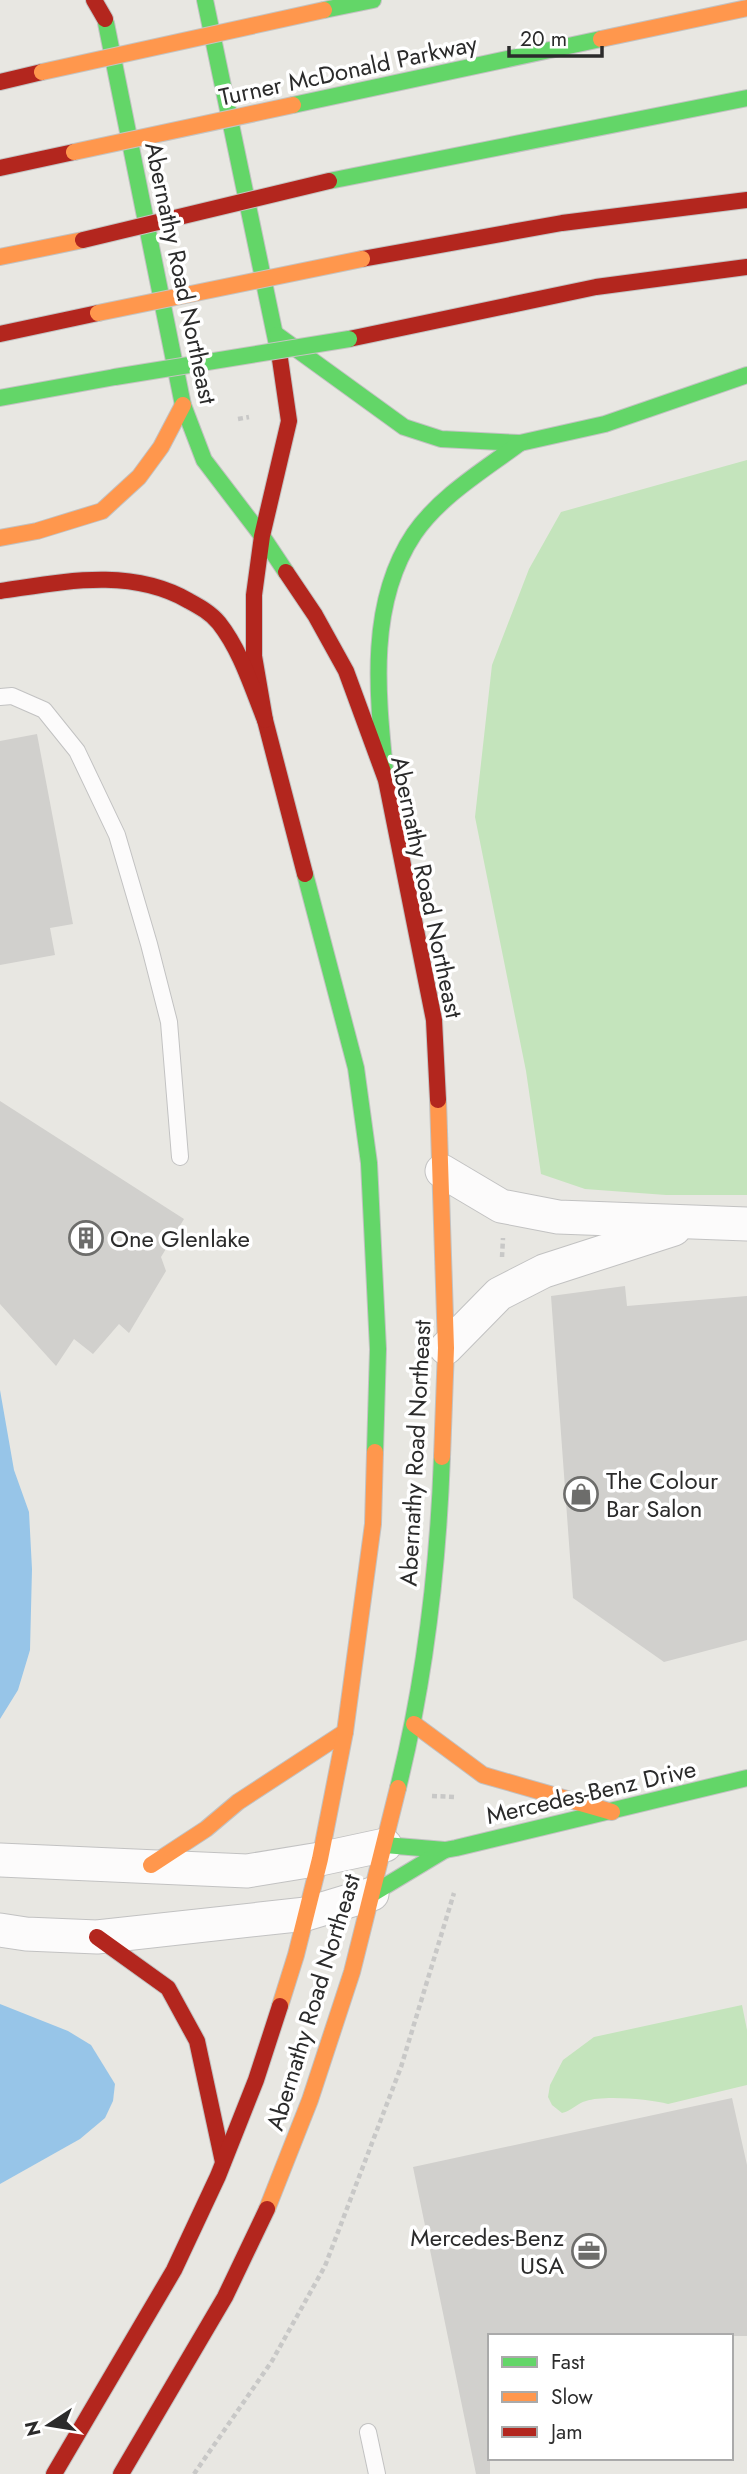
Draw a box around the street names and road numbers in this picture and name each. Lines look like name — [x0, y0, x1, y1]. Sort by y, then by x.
street label: Turner McDonald Parkway — [216, 25, 481, 114]
street label: Abernathy Road Northeast — [136, 139, 226, 407]
street label: Abernathy Road Northeast — [382, 753, 472, 1021]
street label: Abernathy Road Northeast — [391, 1319, 439, 1587]
street label: Mercedes-Benz Drive — [483, 1751, 699, 1833]
street label: Abernathy Road Northeast — [257, 1869, 369, 2135]

